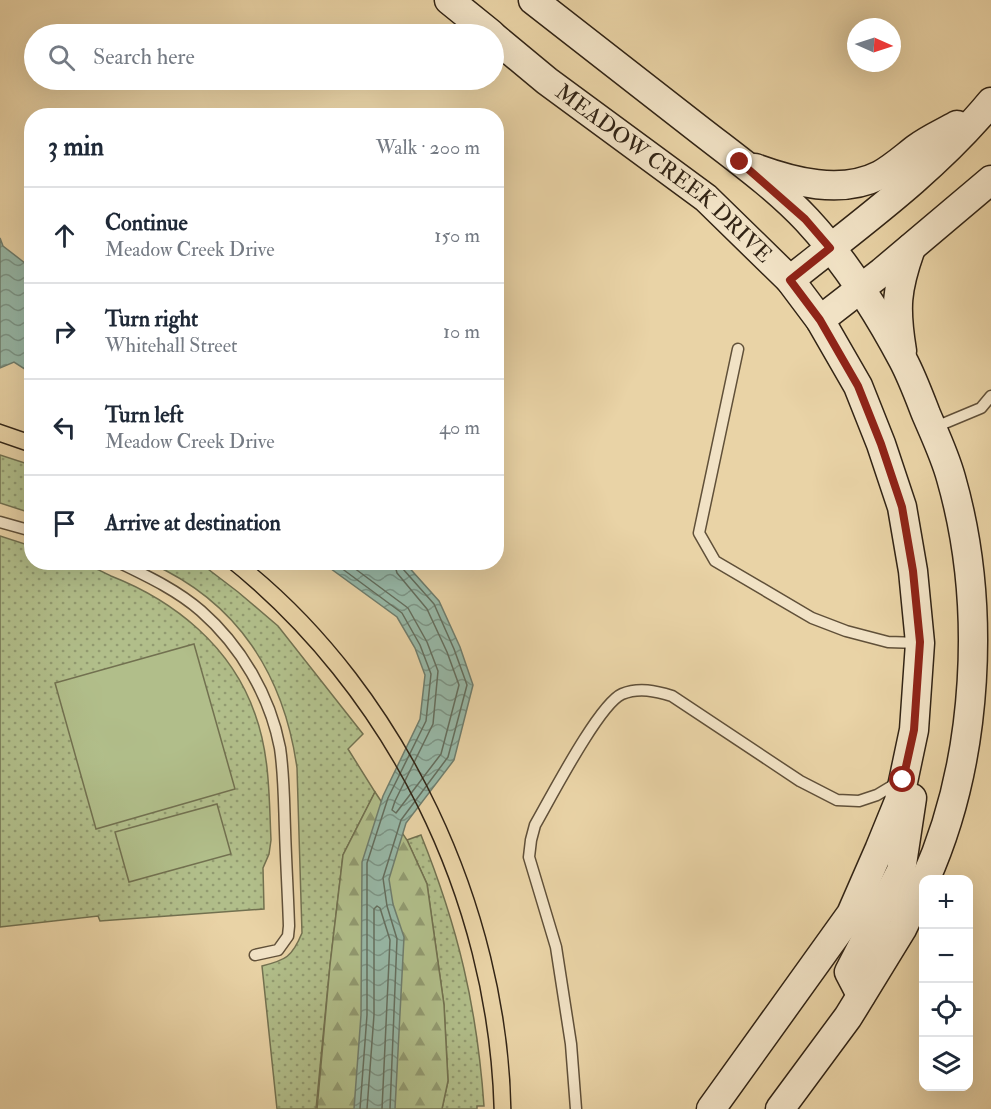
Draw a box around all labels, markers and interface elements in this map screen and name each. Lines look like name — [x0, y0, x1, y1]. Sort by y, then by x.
north arrow — [847, 18, 901, 72]
search box — [24, 24, 504, 90]
icon: search — [45, 41, 78, 74]
text: Search here — [93, 43, 195, 71]
street label: MEADOW CREEK DRIVE — [550, 78, 778, 269]
text: 3 min — [48, 131, 104, 163]
text: Walk · 200 m — [376, 135, 480, 160]
route end — [726, 148, 752, 174]
text: Continue — [105, 209, 188, 237]
icon: ahead — [48, 219, 81, 252]
text: 150 m — [434, 223, 480, 248]
text: Meadow Creek Drive — [105, 237, 275, 262]
text: Turn right — [105, 305, 198, 333]
icon: right — [48, 315, 81, 348]
text: 10 m — [443, 319, 480, 344]
text: Whitehall Street — [105, 333, 237, 358]
text: Turn left — [105, 401, 184, 429]
icon: left — [48, 411, 81, 444]
text: 40 m — [439, 415, 480, 440]
text: Meadow Creek Drive — [105, 429, 275, 454]
icon: arrive — [48, 507, 81, 540]
text: Arrive at destination — [105, 509, 281, 537]
route start — [889, 766, 915, 792]
map controls — [919, 875, 973, 1091]
button: + — [919, 875, 973, 929]
button: − — [919, 929, 973, 983]
button: locate — [919, 983, 973, 1037]
button: layers — [919, 1037, 973, 1091]

